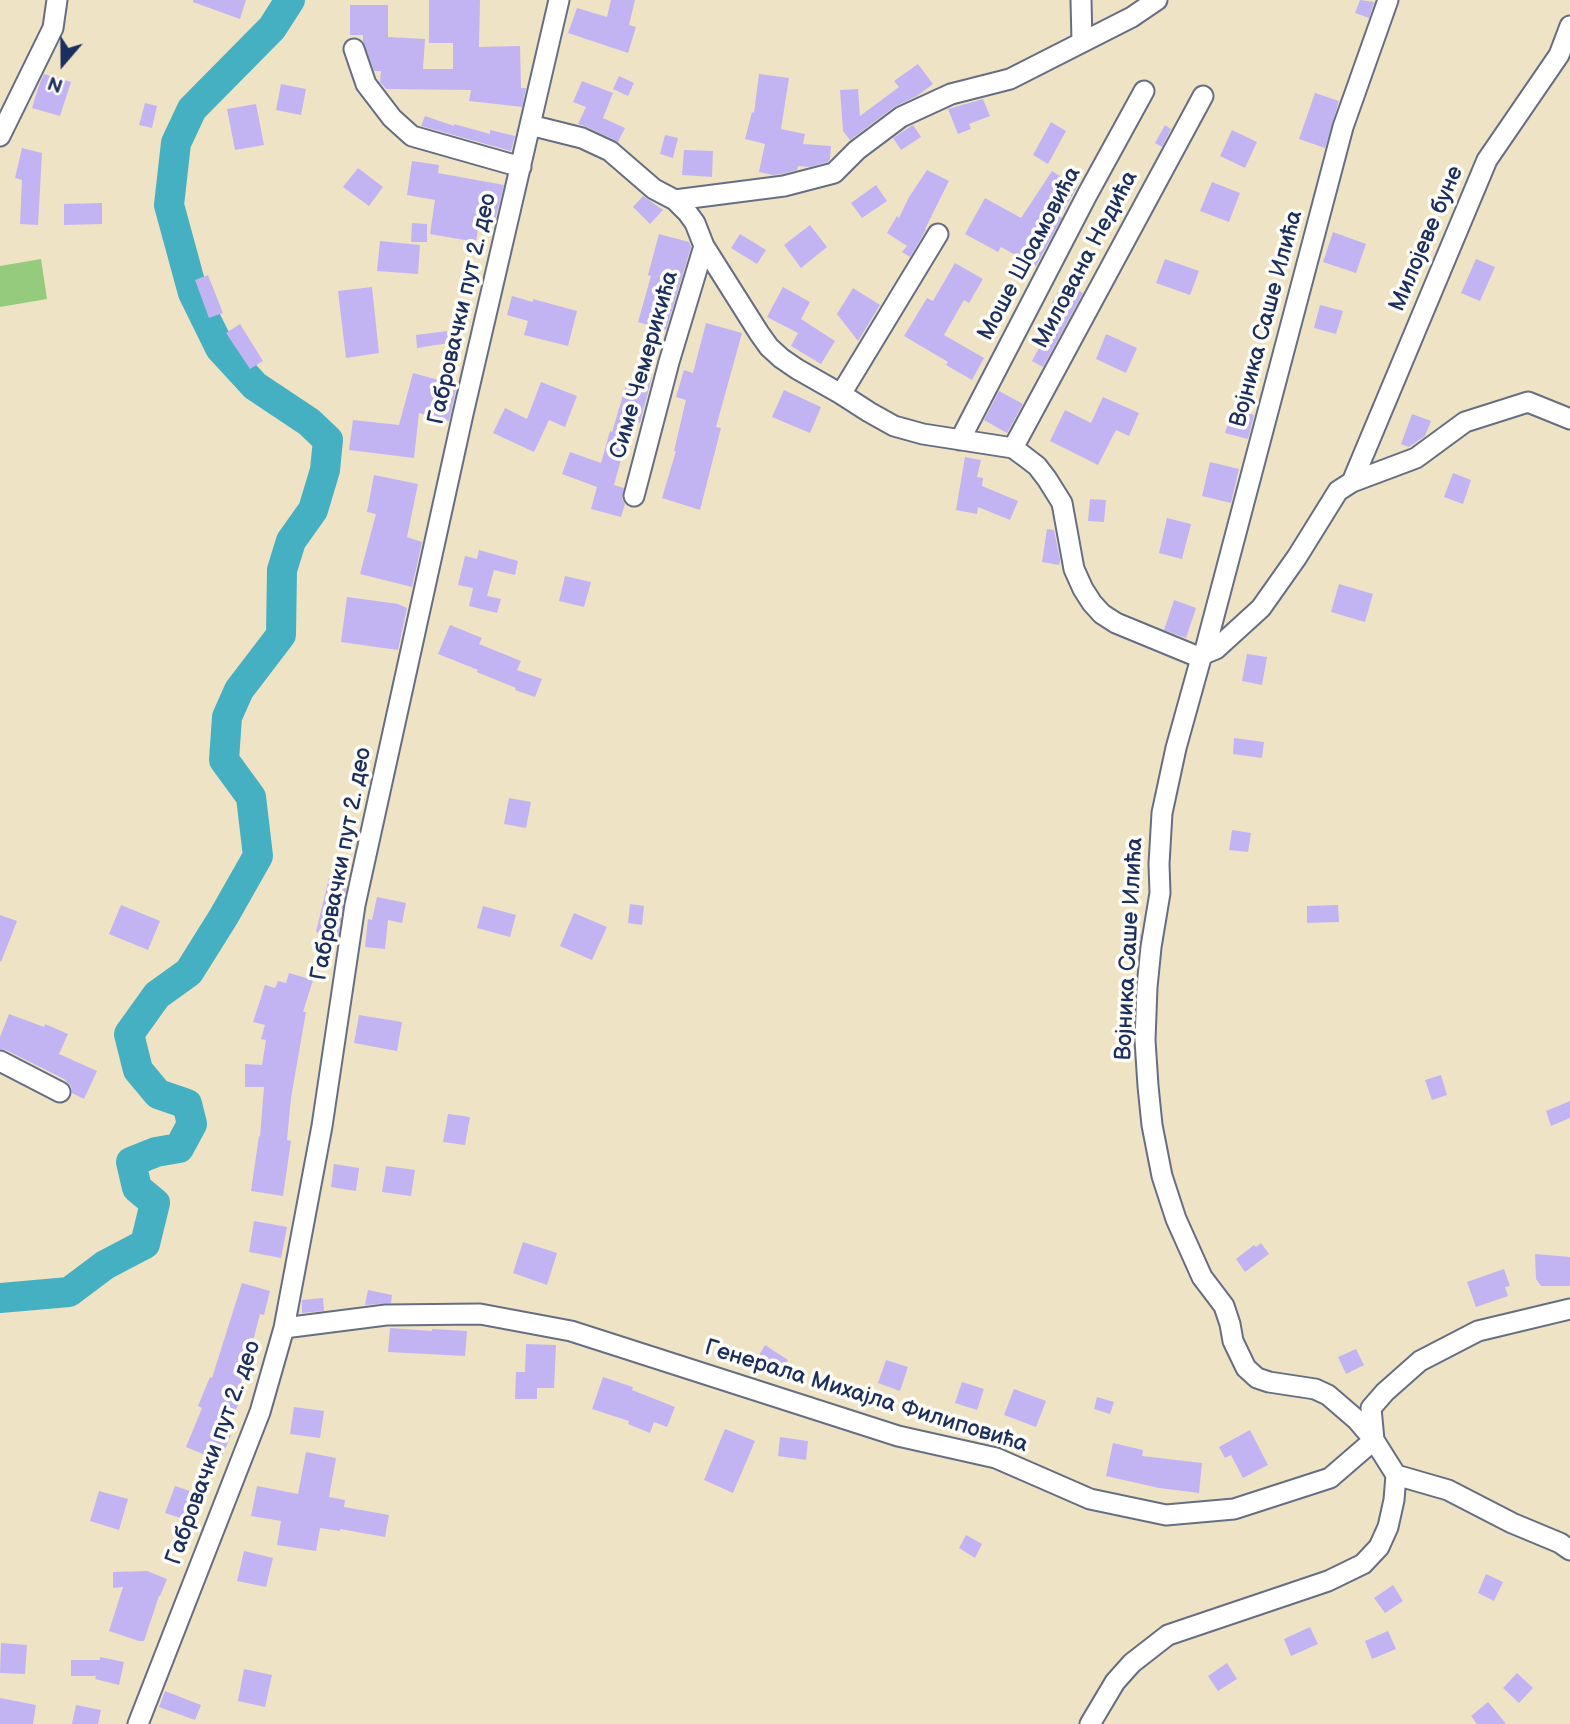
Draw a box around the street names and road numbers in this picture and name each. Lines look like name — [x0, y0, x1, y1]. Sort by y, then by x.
street label: Моше Шоамовића — [973, 162, 1087, 346]
street label: Милојеве буне — [1384, 162, 1470, 316]
street label: Милована Недића — [1027, 166, 1145, 354]
street label: Габровачки пут 2. део — [423, 191, 503, 427]
street label: Војника Саше Илића — [1225, 208, 1309, 430]
street label: Симе Чемерикића — [605, 268, 685, 462]
street label: Габровачки пут 2. део — [306, 745, 378, 983]
street label: Војника Саше Илића — [1110, 837, 1150, 1061]
street label: Генерала Михајла Филиповића — [701, 1335, 1031, 1459]
street label: Габровачки пут 2. део — [161, 1337, 267, 1569]

